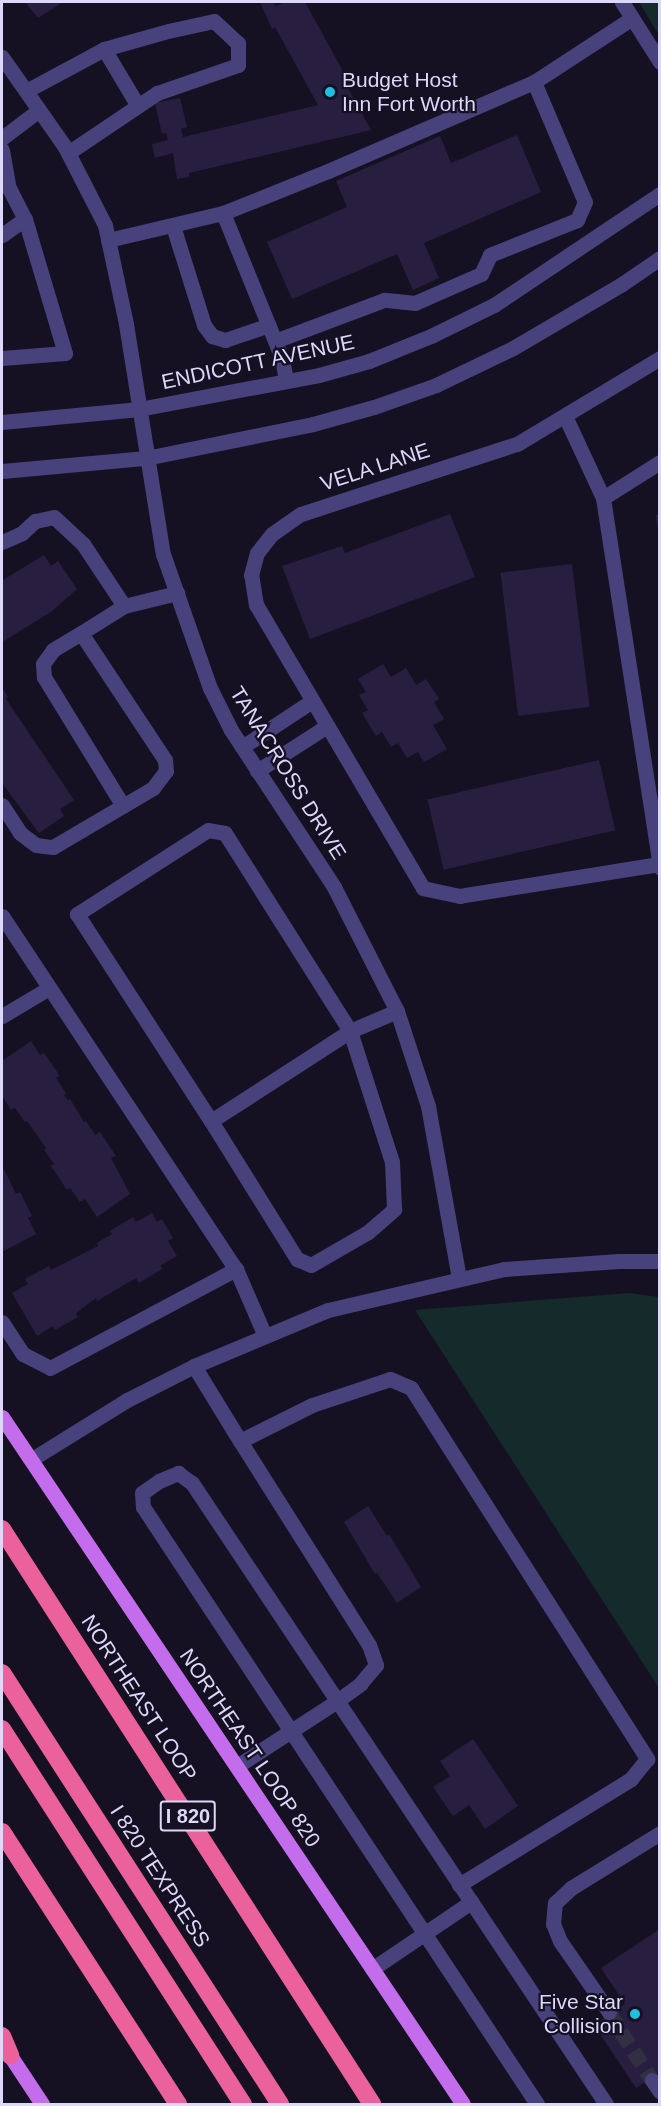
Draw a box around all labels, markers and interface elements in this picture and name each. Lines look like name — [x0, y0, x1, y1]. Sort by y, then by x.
place label: Budget Host Inn Fort Worth — [342, 67, 476, 117]
marker: Budget Host Inn Fort Worth — [323, 85, 337, 99]
street label: ENDICOTT AVENUE — [159, 329, 357, 395]
street label: VELA LANE — [317, 437, 433, 497]
street label: TANACROSS DRIVE — [225, 682, 351, 864]
street label: NORTHEAST LOOP — [76, 1610, 202, 1786]
street label: NORTHEAST LOOP 820 — [174, 1644, 326, 1852]
road number: I 820 — [160, 1799, 216, 1833]
street label: I 820 TEXPRESS — [105, 1800, 215, 1952]
place label: Five Star Collision — [539, 1989, 623, 2039]
marker: Five Star Collision — [628, 2007, 642, 2021]

